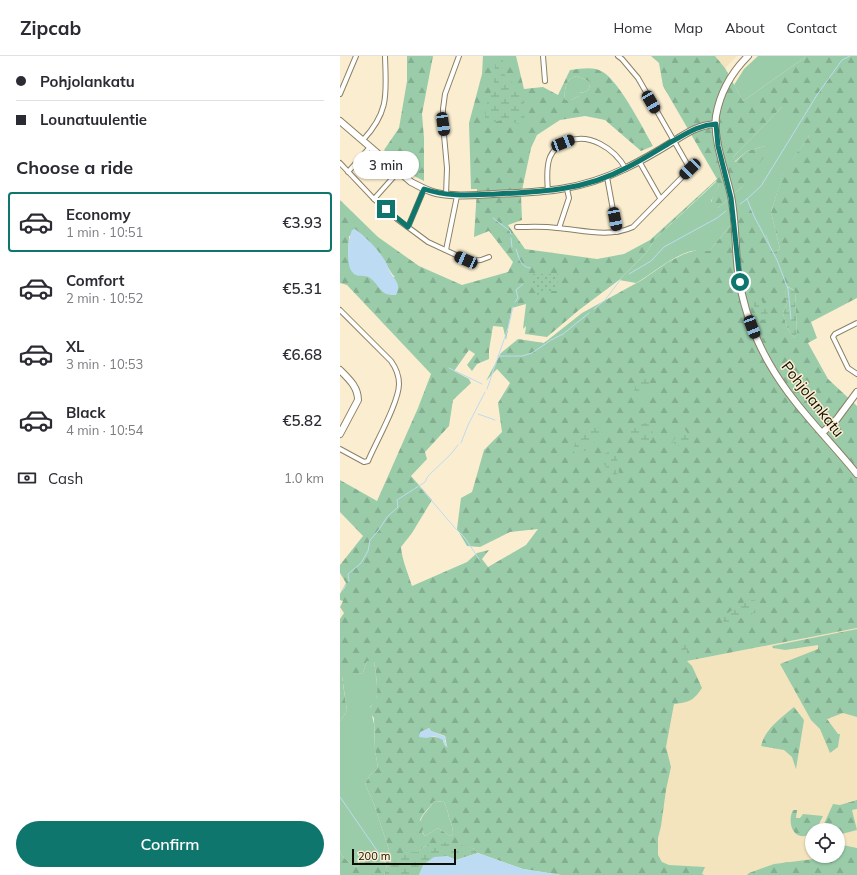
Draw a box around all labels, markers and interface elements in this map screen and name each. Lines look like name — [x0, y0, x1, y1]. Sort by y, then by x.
text: Zipcab — [20, 16, 81, 40]
text: Home — [613, 19, 652, 37]
text: Map — [674, 19, 703, 37]
text: About — [725, 19, 765, 37]
text: Contact — [787, 19, 837, 37]
text: Pohjolankatu — [40, 72, 135, 91]
car — [640, 89, 662, 115]
text: Lounatuulentie — [40, 110, 147, 129]
car — [435, 111, 451, 137]
car — [550, 133, 576, 153]
callout: 3 min — [353, 151, 419, 179]
text: Choose a ride — [16, 156, 133, 179]
car — [677, 156, 703, 182]
text: 3 min — [369, 157, 403, 173]
route end — [377, 200, 395, 218]
icon: car — [18, 204, 54, 240]
text: Economy — [66, 205, 131, 224]
car — [607, 206, 623, 232]
text: €3.93 — [282, 213, 322, 232]
text: 1 min · 10:51 — [66, 224, 143, 240]
car — [453, 250, 479, 270]
icon: car — [18, 270, 54, 306]
text: Comfort — [66, 271, 124, 290]
route start — [731, 273, 749, 291]
text: €5.31 — [282, 279, 322, 298]
text: 2 min · 10:52 — [66, 290, 143, 306]
car — [742, 314, 762, 340]
icon: car — [18, 336, 54, 372]
text: XL — [66, 337, 84, 356]
text: €6.68 — [282, 345, 322, 364]
text: 3 min · 10:53 — [66, 356, 143, 372]
street label: Pohjolankatu — [778, 357, 848, 441]
icon: car — [18, 402, 54, 438]
text: Black — [66, 403, 105, 422]
text: €5.82 — [282, 411, 322, 430]
text: 4 min · 10:54 — [66, 422, 143, 438]
icon: cash — [16, 467, 38, 489]
text: Cash — [48, 469, 83, 488]
text: 1.0 km — [284, 470, 324, 486]
button: Confirm — [16, 821, 324, 867]
map controls — [805, 823, 845, 863]
button: locate — [805, 823, 845, 863]
scale bar — [352, 847, 456, 866]
text: 200 m — [358, 849, 390, 863]

